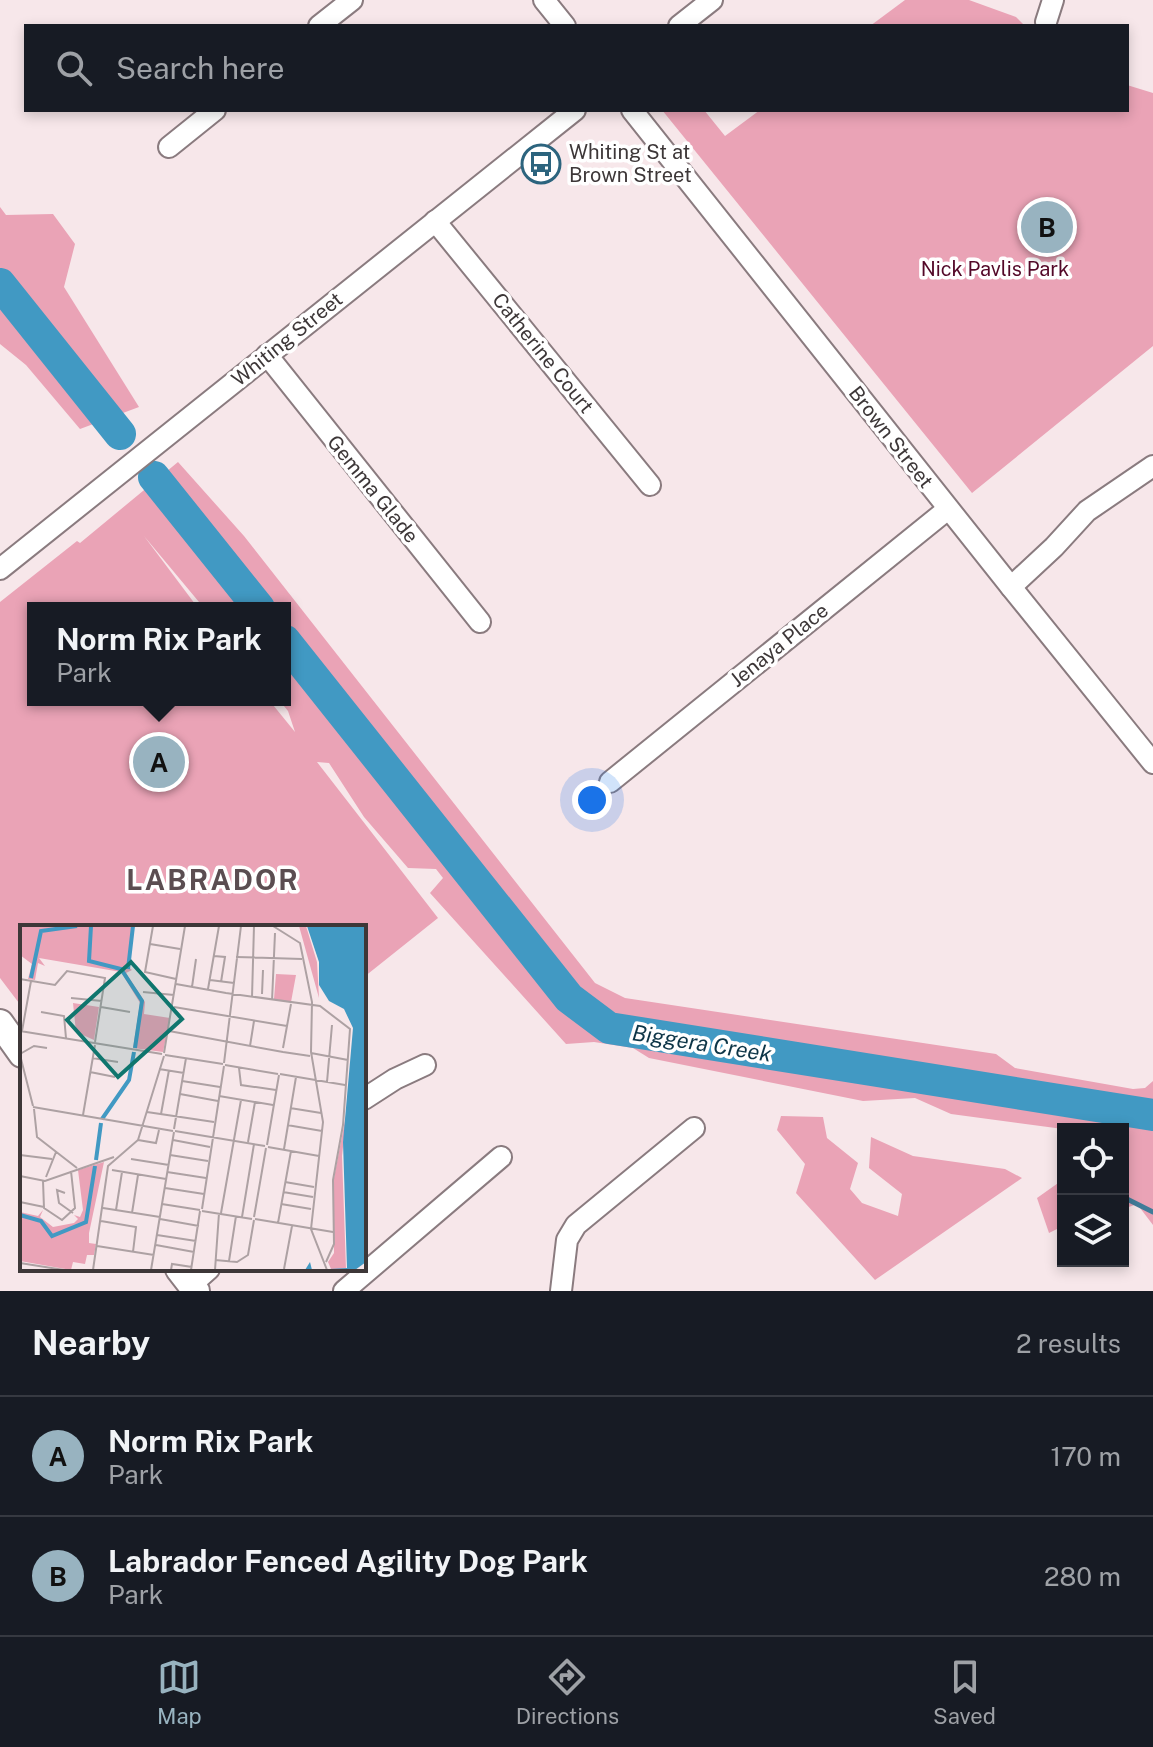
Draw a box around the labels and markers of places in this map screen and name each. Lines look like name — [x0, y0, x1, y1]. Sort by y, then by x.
place label: Whiting St at Brown Street — [569, 140, 692, 187]
bus stop icon: Whiting St at Brown Street — [520, 143, 562, 185]
pin: B — [1021, 197, 1073, 257]
pin: A — [133, 732, 185, 792]

